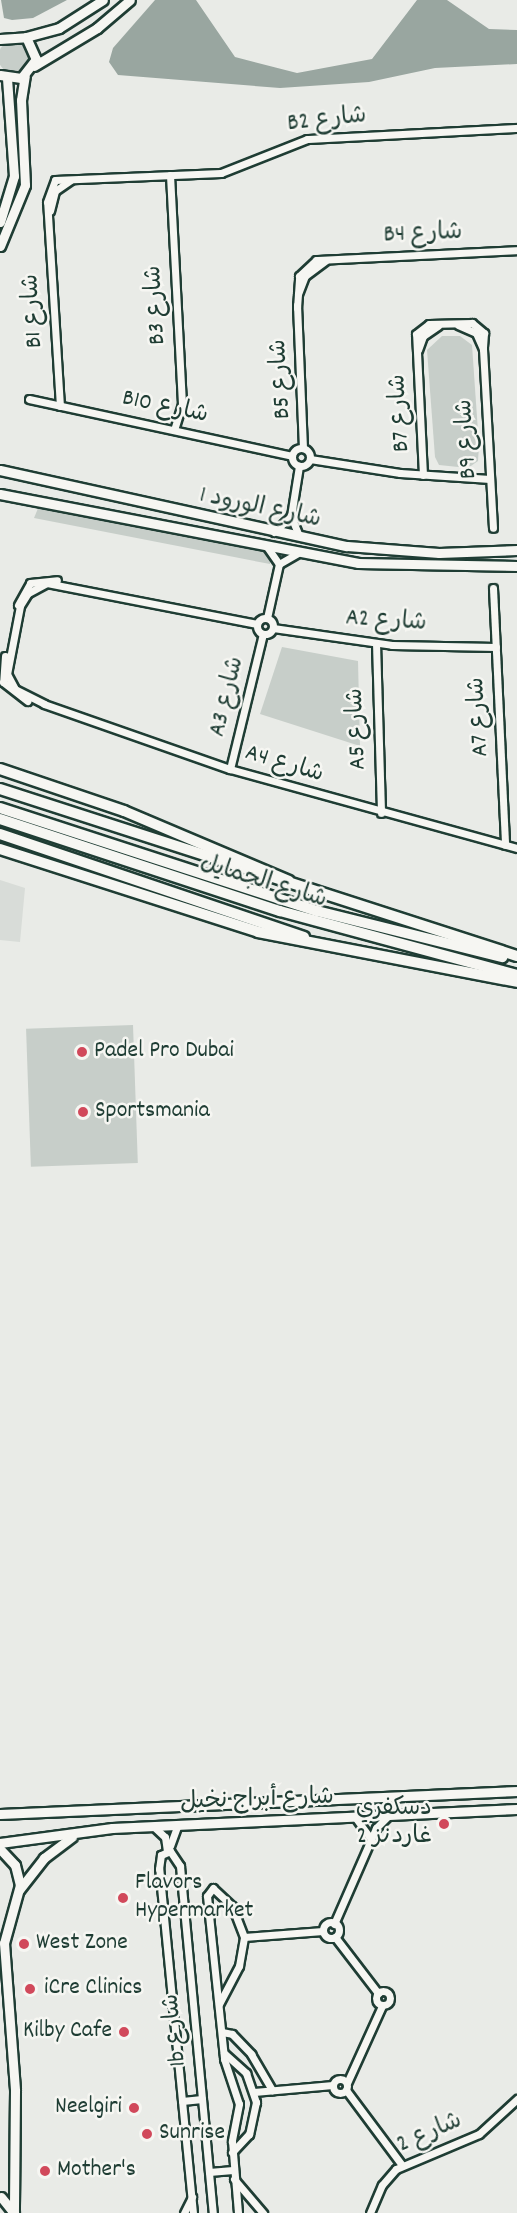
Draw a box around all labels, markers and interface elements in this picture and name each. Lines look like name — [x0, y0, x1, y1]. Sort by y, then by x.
street label: B2 شارع — [286, 103, 368, 139]
street label: B4 شارع — [383, 219, 463, 251]
street label: B3 شارع — [141, 265, 173, 345]
street label: B1 شارع — [18, 273, 50, 349]
street label: B5 شارع — [266, 338, 298, 420]
street label: B7 شارع — [385, 373, 417, 453]
street label: B10 شارع — [119, 385, 211, 431]
street label: B9 شارع — [452, 398, 484, 480]
street label: شارع الورود 1 — [197, 482, 323, 536]
street label: A2 شارع — [345, 605, 427, 639]
street label: A3 شارع — [204, 654, 252, 740]
street label: A7 شارع — [464, 676, 496, 758]
street label: A5 شارع — [342, 688, 374, 770]
street label: A4 شارع — [241, 739, 327, 791]
street label: شارع الجمايل — [196, 850, 330, 916]
place label: Padel Pro Dubai — [94, 1038, 234, 1066]
marker: Padel Pro Dubai — [75, 1045, 89, 1059]
place label: Sportsmania — [95, 1098, 210, 1126]
marker: Sportsmania — [76, 1105, 90, 1119]
street label: شارع أبراج نخيل — [180, 1784, 334, 1818]
place label: دسكفري غاردنز 2 — [356, 1796, 432, 1852]
marker: دسكفري غاردنز 2 — [437, 1817, 451, 1831]
place label: Flavors Hypermarket — [135, 1870, 253, 1926]
marker: Flavors Hypermarket — [116, 1891, 130, 1905]
place label: West Zone — [36, 1930, 128, 1958]
marker: West Zone — [17, 1937, 31, 1951]
place label: iCre Clinics — [44, 1975, 142, 2003]
marker: iCre Clinics — [21, 1980, 39, 1998]
street label: 1b شارع — [158, 1992, 194, 2068]
place label: Kilby Cafe — [23, 2018, 112, 2046]
marker: Kilby Cafe — [117, 2025, 131, 2039]
place label: Neelgiri — [55, 2094, 122, 2122]
marker: Neelgiri — [127, 2101, 141, 2115]
street label: شارع 2 — [393, 2107, 467, 2161]
place label: Sunrise — [159, 2120, 225, 2148]
marker: Sunrise — [140, 2127, 154, 2141]
place label: Mother's — [57, 2157, 136, 2185]
marker: Mother's — [38, 2164, 52, 2178]

